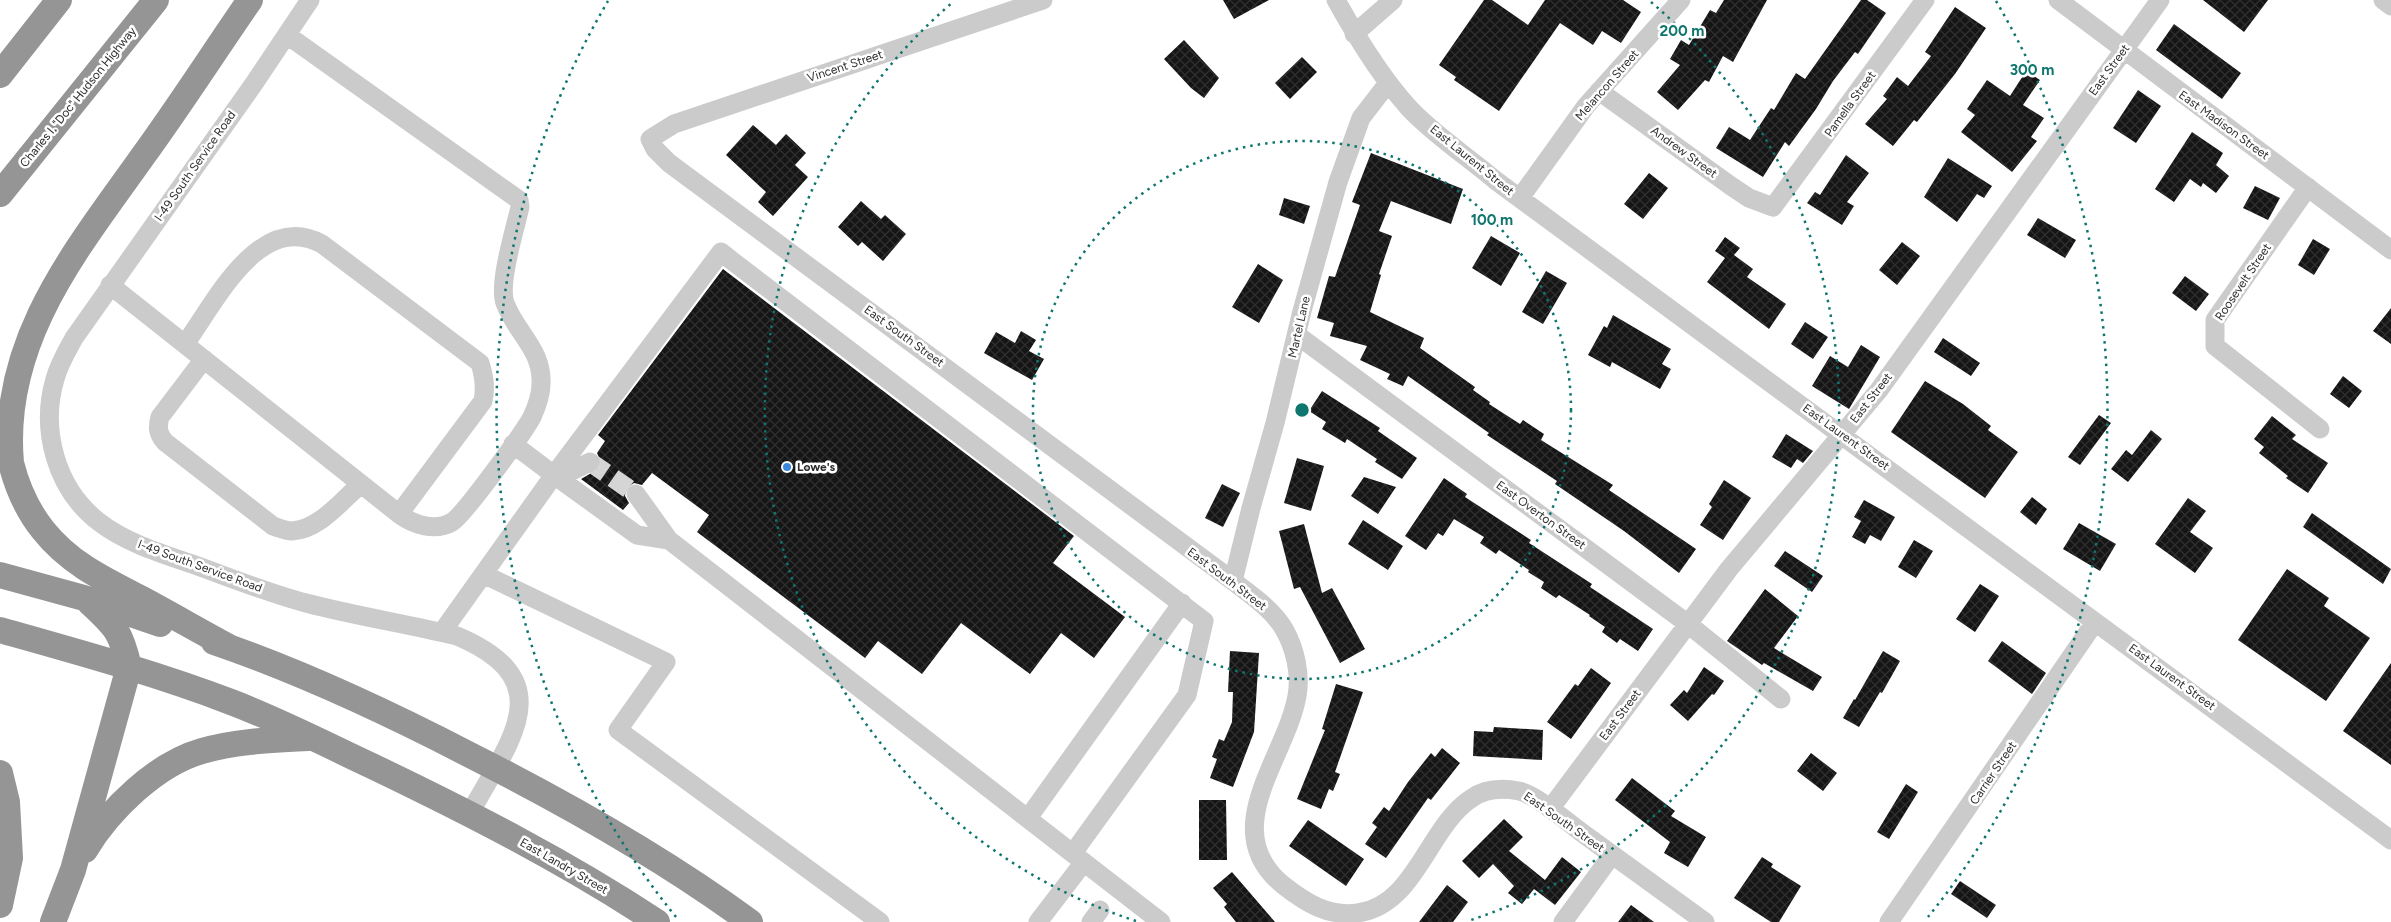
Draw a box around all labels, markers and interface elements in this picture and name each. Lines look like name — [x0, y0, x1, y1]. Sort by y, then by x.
text: 200 m — [1660, 22, 1704, 40]
street label: Charles I. "Doc" Hudson Highway — [17, 24, 139, 170]
street label: East Street — [2086, 41, 2133, 98]
street label: Vincent Street — [805, 47, 885, 85]
street label: Melancon Street — [1573, 47, 1642, 123]
text: 300 m — [2010, 61, 2054, 79]
street label: Pamella Street — [1822, 68, 1879, 140]
street label: East Madison Street — [2176, 88, 2272, 163]
street label: I-49 South Service Road — [152, 108, 238, 224]
street label: East Laurent Street — [1427, 122, 1517, 198]
street label: Andrew Street — [1648, 123, 1720, 181]
text: 100 m — [1471, 211, 1513, 229]
street label: Roosevelt Street — [2212, 240, 2274, 323]
street label: Martel Lane — [1285, 294, 1313, 359]
street label: East South Street — [861, 302, 947, 370]
street label: East Street — [1847, 370, 1895, 426]
centre of rings — [1293, 401, 1311, 419]
street label: East Laurent Street — [1800, 401, 1892, 473]
place label: Lowe's — [797, 460, 836, 474]
marker: Lowe's — [781, 461, 793, 473]
street label: East Overton Street — [1494, 478, 1589, 552]
street label: I-49 South Service Road — [136, 537, 264, 595]
street label: East South Street — [1185, 545, 1270, 613]
street label: East Laurent Street — [2126, 641, 2218, 713]
street label: East Street — [1596, 686, 1644, 743]
street label: Carrier Street — [1967, 739, 2019, 807]
street label: East South Street — [1521, 789, 1607, 855]
street label: East Landry Street — [517, 835, 611, 897]

